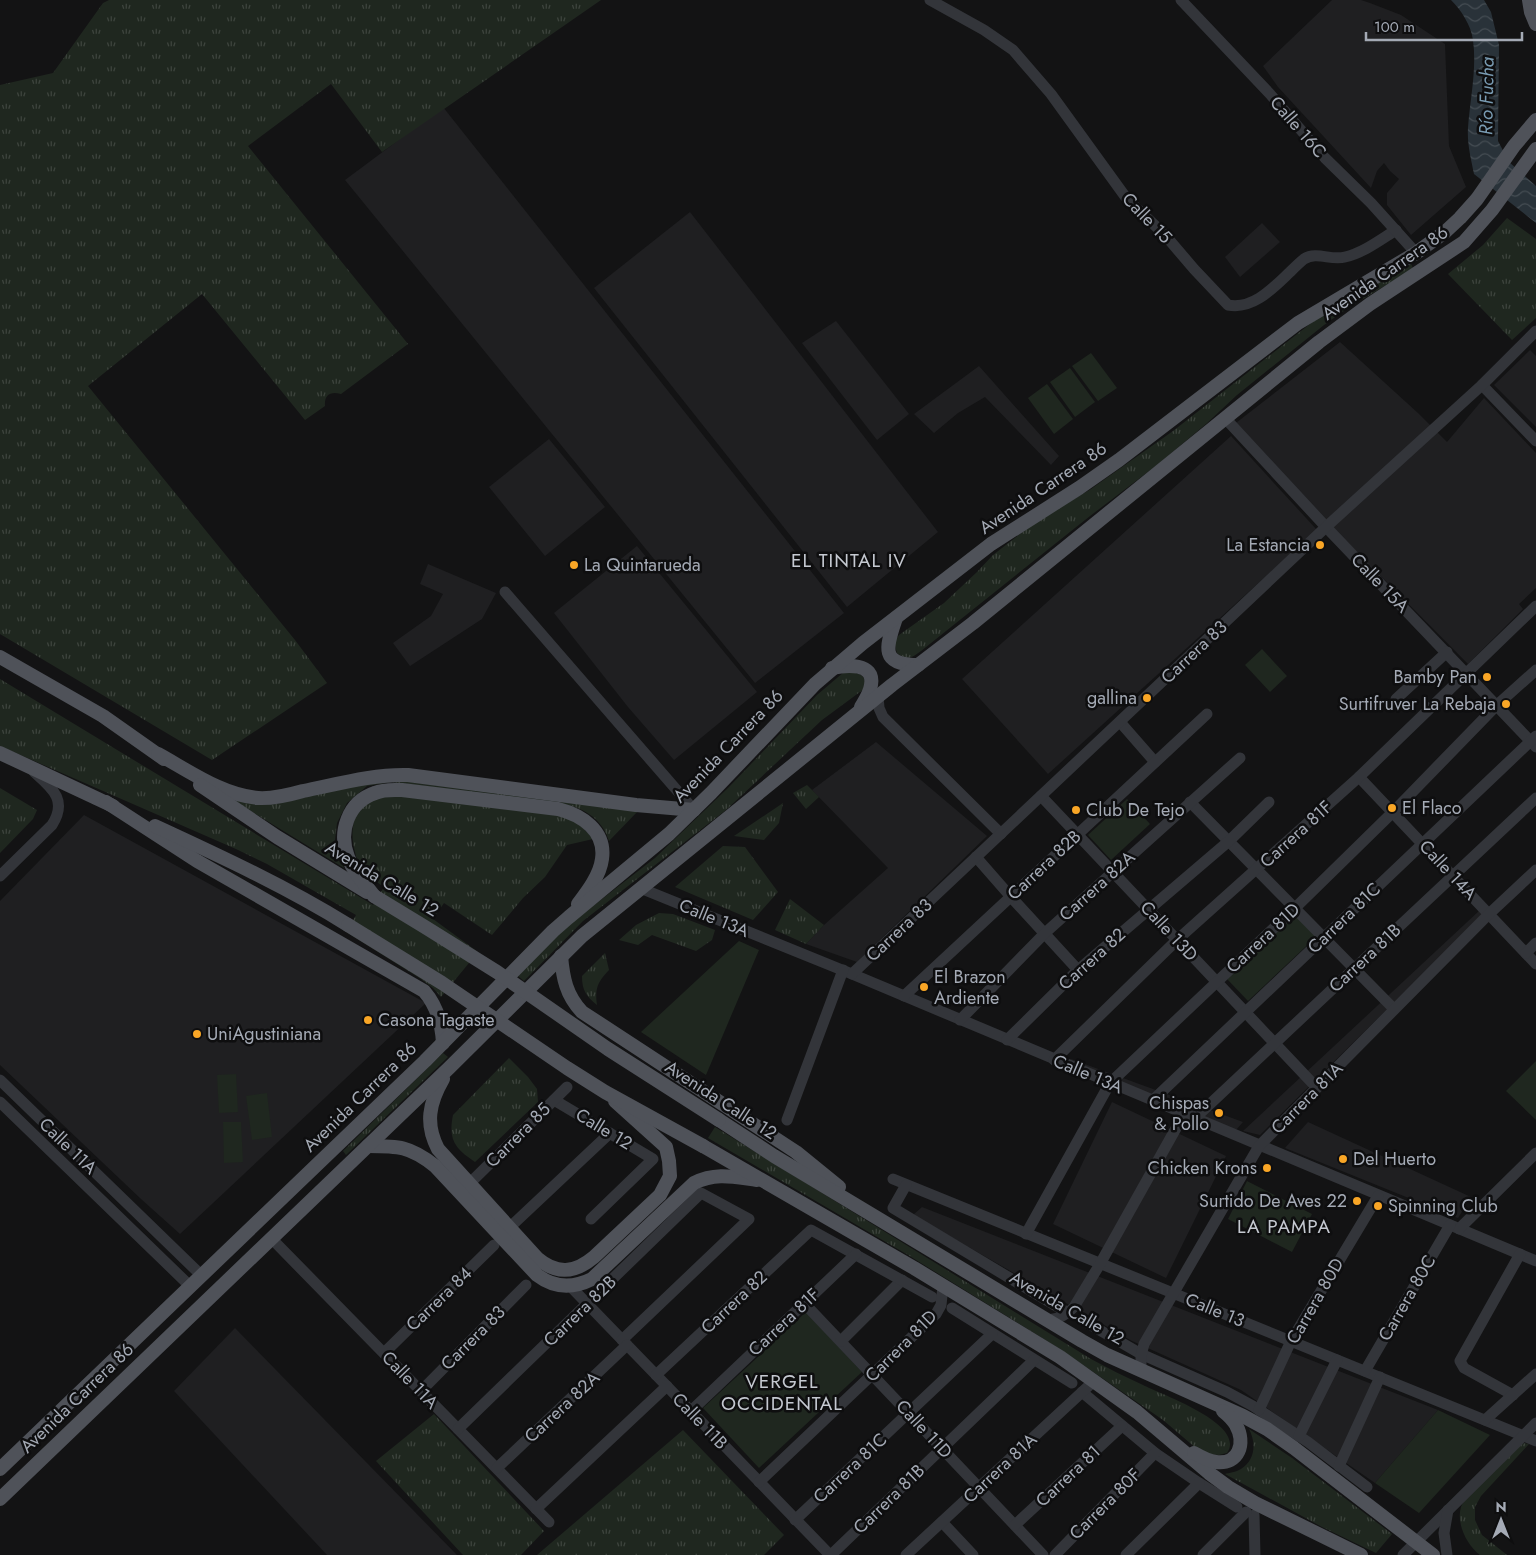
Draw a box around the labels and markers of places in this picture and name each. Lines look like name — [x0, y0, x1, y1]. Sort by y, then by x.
place label: La Estancia — [1226, 532, 1310, 558]
marker: La Estancia — [1314, 539, 1326, 551]
place label: La Quintarueda — [584, 552, 701, 578]
marker: La Quintarueda — [568, 559, 580, 571]
place label: Bamby Pan — [1394, 664, 1477, 690]
marker: Bamby Pan — [1481, 671, 1493, 683]
place label: gallina — [1087, 685, 1137, 711]
place label: Surtifruver La Rebaja — [1339, 691, 1496, 717]
marker: gallina — [1141, 692, 1153, 704]
marker: Surtifruver La Rebaja — [1500, 698, 1512, 710]
place label: El Flaco — [1402, 795, 1462, 821]
place label: Club De Tejo — [1086, 797, 1185, 823]
marker: El Flaco — [1386, 802, 1398, 814]
marker: Club De Tejo — [1070, 804, 1082, 816]
place label: El Brazon Ardiente — [934, 964, 1006, 1011]
marker: El Brazon Ardiente — [918, 981, 930, 993]
place label: Casona Tagaste — [378, 1007, 495, 1033]
marker: Casona Tagaste — [362, 1014, 374, 1026]
place label: UniAgustiniana — [207, 1021, 321, 1047]
marker: UniAgustiniana — [191, 1028, 203, 1040]
place label: Chispas & Pollo — [1149, 1090, 1209, 1137]
marker: Chispas & Pollo — [1213, 1107, 1225, 1119]
place label: Del Huerto — [1353, 1146, 1436, 1172]
marker: Del Huerto — [1337, 1153, 1349, 1165]
place label: Chicken Krons — [1148, 1155, 1257, 1181]
marker: Chicken Krons — [1261, 1162, 1273, 1174]
place label: Surtido De Aves 22 — [1199, 1188, 1347, 1214]
place label: Spinning Club — [1388, 1193, 1498, 1219]
marker: Surtido De Aves 22 — [1351, 1195, 1363, 1207]
marker: Spinning Club — [1372, 1200, 1384, 1212]

